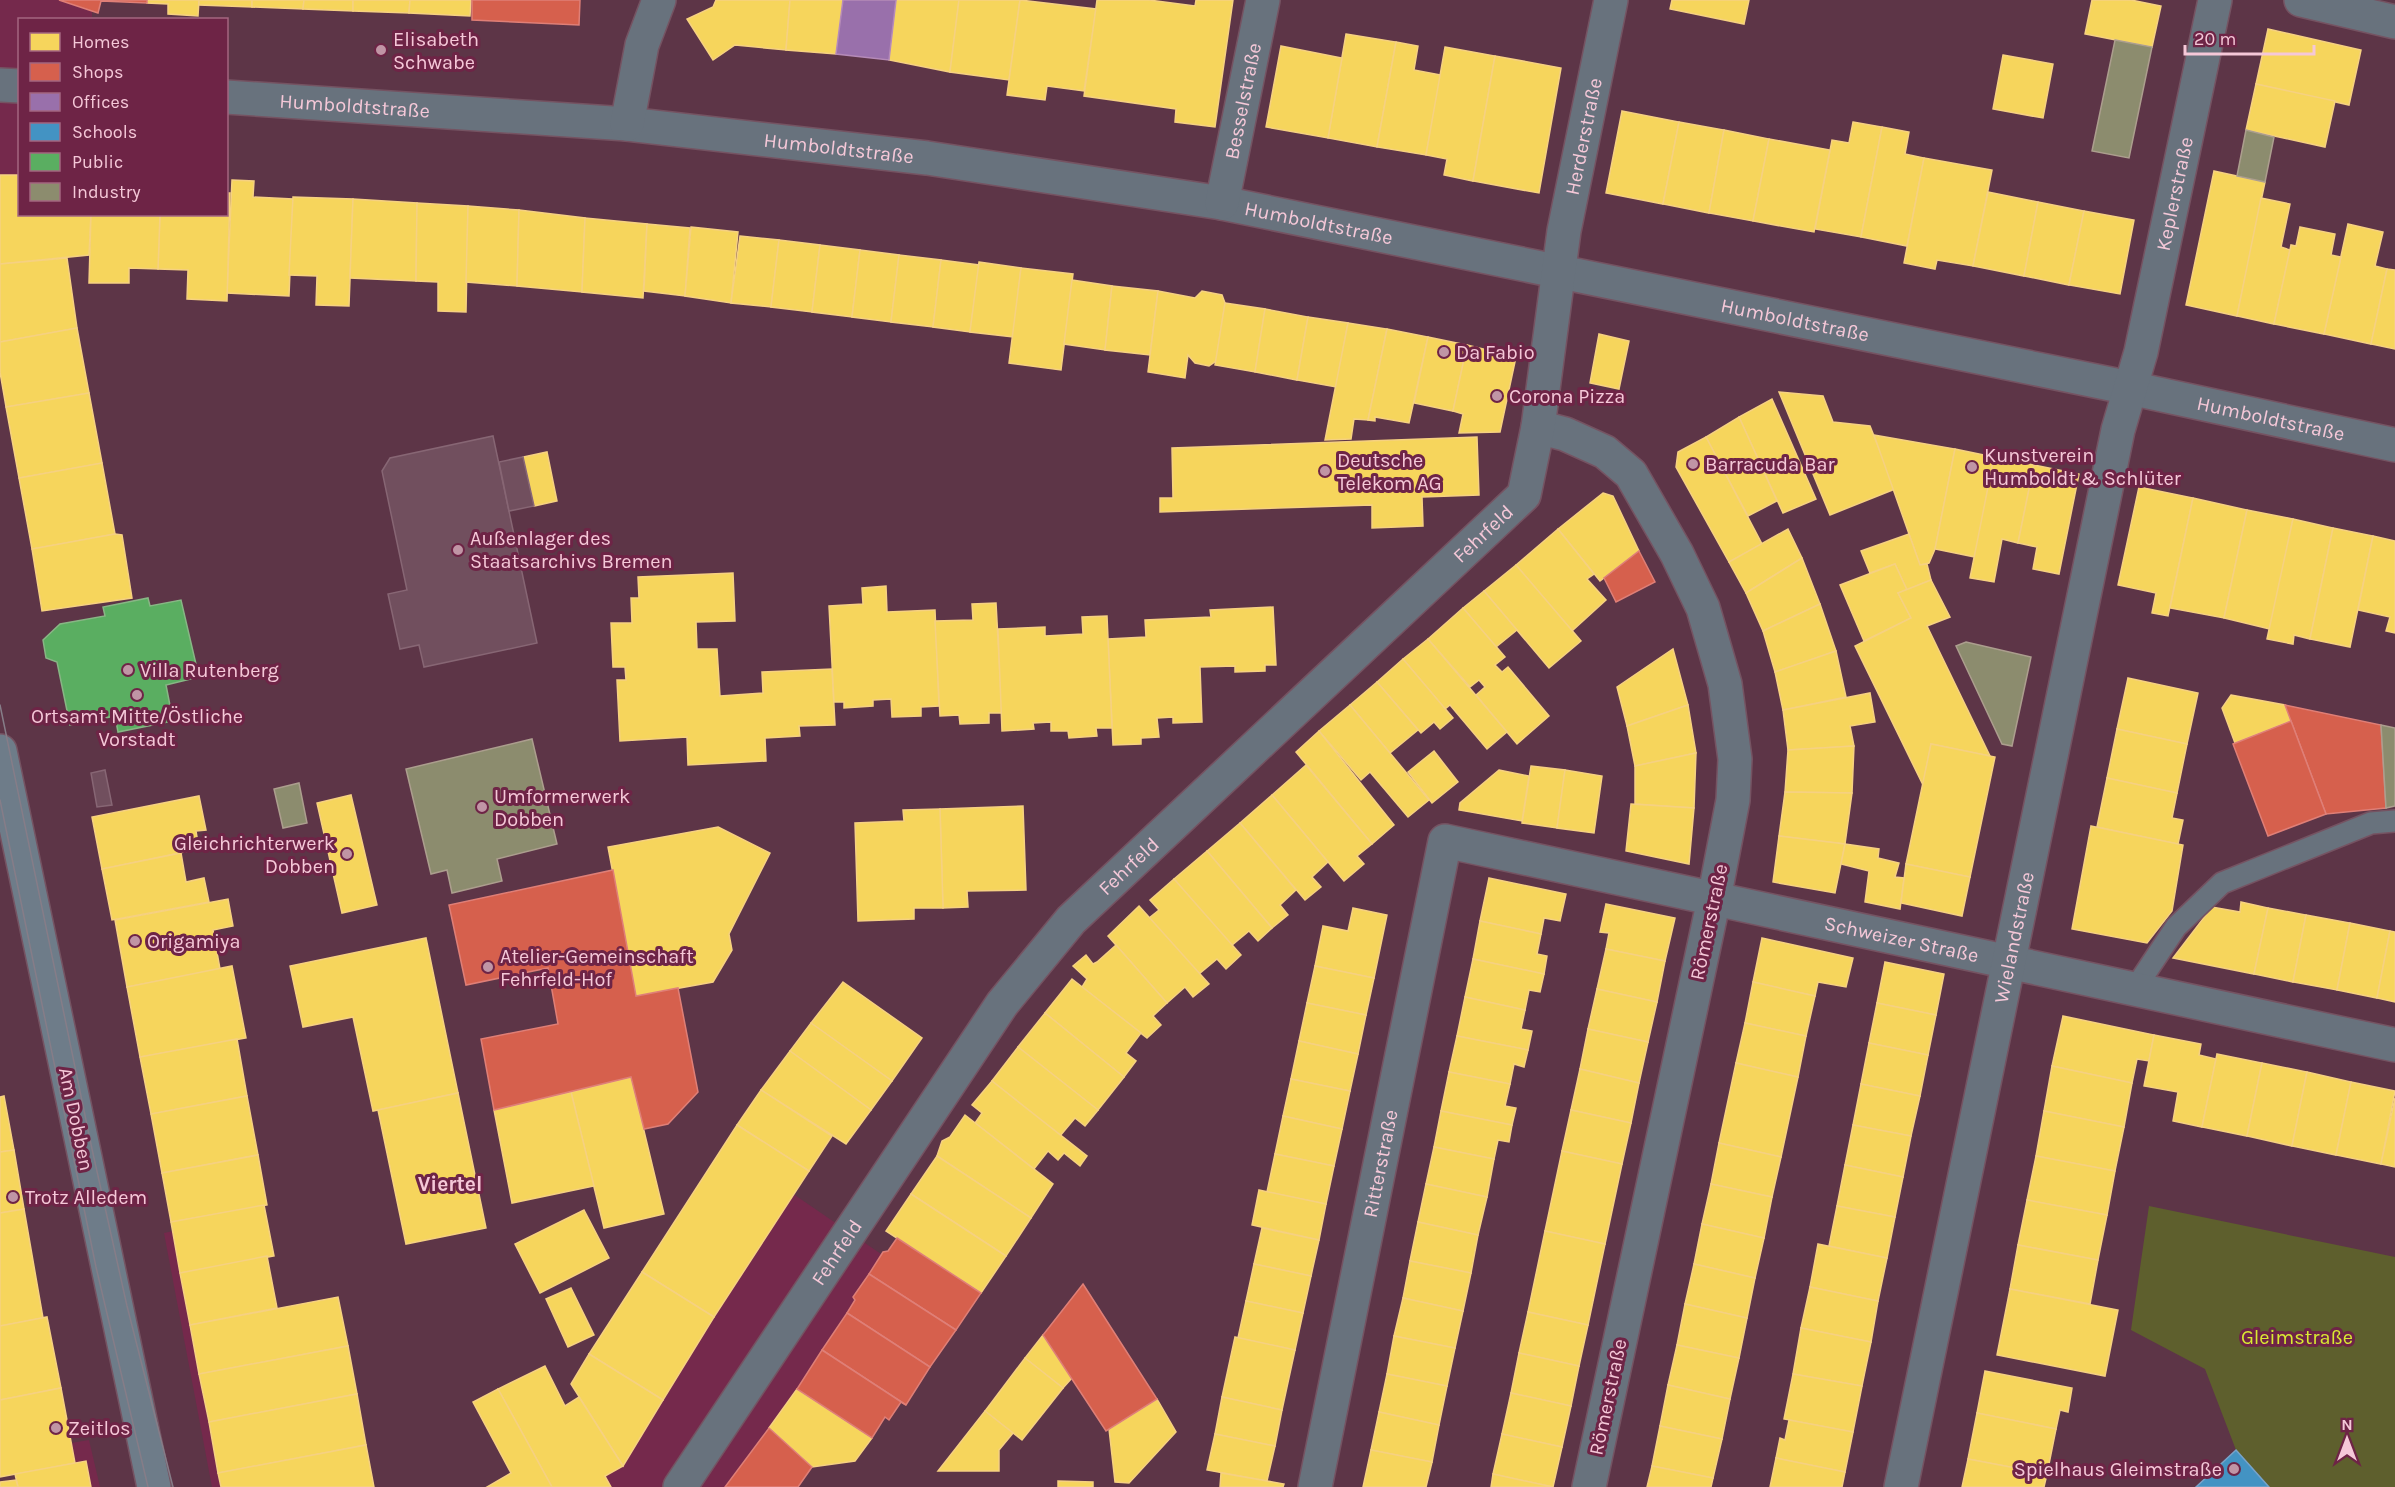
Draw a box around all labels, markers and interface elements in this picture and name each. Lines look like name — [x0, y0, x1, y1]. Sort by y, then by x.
legend — [18, 18, 228, 216]
scale bar — [2185, 18, 2314, 56]
place label: Elisabeth Schwabe — [393, 28, 479, 74]
text: 20 m — [2194, 28, 2236, 50]
text: Homes — [72, 31, 129, 53]
street label: Besselstraße — [1220, 41, 1266, 161]
marker: Elisabeth Schwabe — [374, 43, 388, 57]
text: Shops — [72, 61, 124, 83]
street label: Herderstraße — [1560, 76, 1606, 197]
street label: Humboldtstraße — [279, 89, 431, 122]
text: Offices — [72, 91, 129, 113]
text: Schools — [72, 121, 137, 143]
street label: Humboldtstraße — [762, 128, 915, 168]
street label: Keplerstraße — [2151, 135, 2197, 253]
text: Public — [72, 151, 123, 173]
text: Industry — [72, 181, 141, 203]
street label: Humboldtstraße — [1243, 196, 1395, 249]
street label: Humboldtstraße — [1719, 293, 1871, 346]
place label: Da Fabio — [1456, 341, 1535, 364]
marker: Da Fabio — [1437, 345, 1451, 359]
place label: Corona Pizza — [1509, 385, 1625, 408]
marker: Corona Pizza — [1490, 389, 1504, 403]
street label: Humboldtstraße — [2195, 391, 2347, 445]
place label: Kunstverein Humboldt & Schlüter — [1984, 444, 2182, 490]
place label: Deutsche Telekom AG — [1337, 449, 1442, 495]
place label: Barracuda Bar — [1705, 453, 1835, 476]
marker: Barracuda Bar — [1686, 457, 1700, 471]
marker: Kunstverein Humboldt & Schlüter — [1965, 460, 1979, 474]
marker: Deutsche Telekom AG — [1318, 464, 1332, 478]
street label: Fehrfeld — [1448, 500, 1518, 567]
place label: Außenlager des Staatsarchivs Bremen — [470, 527, 673, 573]
marker: Außenlager des Staatsarchivs Bremen — [451, 543, 465, 557]
place label: Villa Rutenberg — [140, 659, 279, 682]
marker: Villa Rutenberg — [121, 663, 135, 677]
marker: Ortsamt Mitte/Östliche Vorstadt — [130, 688, 144, 702]
place label: Ortsamt Mitte/Östliche Vorstadt — [31, 705, 243, 751]
place label: Umformerwerk Dobben — [494, 785, 630, 831]
marker: Umformerwerk Dobben — [475, 800, 489, 814]
place label: Gleichrichterwerk Dobben — [174, 832, 335, 878]
street label: Fehrfeld — [1094, 832, 1163, 900]
marker: Gleichrichterwerk Dobben — [340, 847, 354, 861]
street label: Römerstraße — [1685, 862, 1733, 982]
street label: Wielandstraße — [1989, 870, 2039, 1005]
street label: Schweizer Straße — [1822, 911, 1981, 967]
place label: Origamiya — [147, 930, 240, 953]
marker: Origamiya — [128, 934, 142, 948]
place label: Atelier-Gemeinschaft Fehrfeld-Hof — [500, 945, 694, 991]
marker: Atelier-Gemeinschaft Fehrfeld-Hof — [481, 960, 495, 974]
street label: Am Dobben — [54, 1065, 98, 1173]
street label: Ritterstraße — [1358, 1107, 1402, 1220]
district label: Viertel — [418, 1172, 482, 1196]
place label: Trotz Alledem — [25, 1186, 147, 1209]
marker: Trotz Alledem — [6, 1190, 20, 1204]
street label: Fehrfeld — [806, 1215, 867, 1290]
park label: Gleimstraße — [2241, 1326, 2353, 1349]
street label: Römerstraße — [1584, 1337, 1632, 1457]
north arrow — [2317, 1409, 2377, 1469]
text: N — [2341, 1415, 2353, 1434]
place label: Zeitlos — [68, 1417, 131, 1440]
marker: Zeitlos — [49, 1421, 63, 1435]
place label: Spielhaus Gleimstraße — [2014, 1458, 2222, 1481]
marker: Spielhaus Gleimstraße — [2227, 1462, 2241, 1476]

